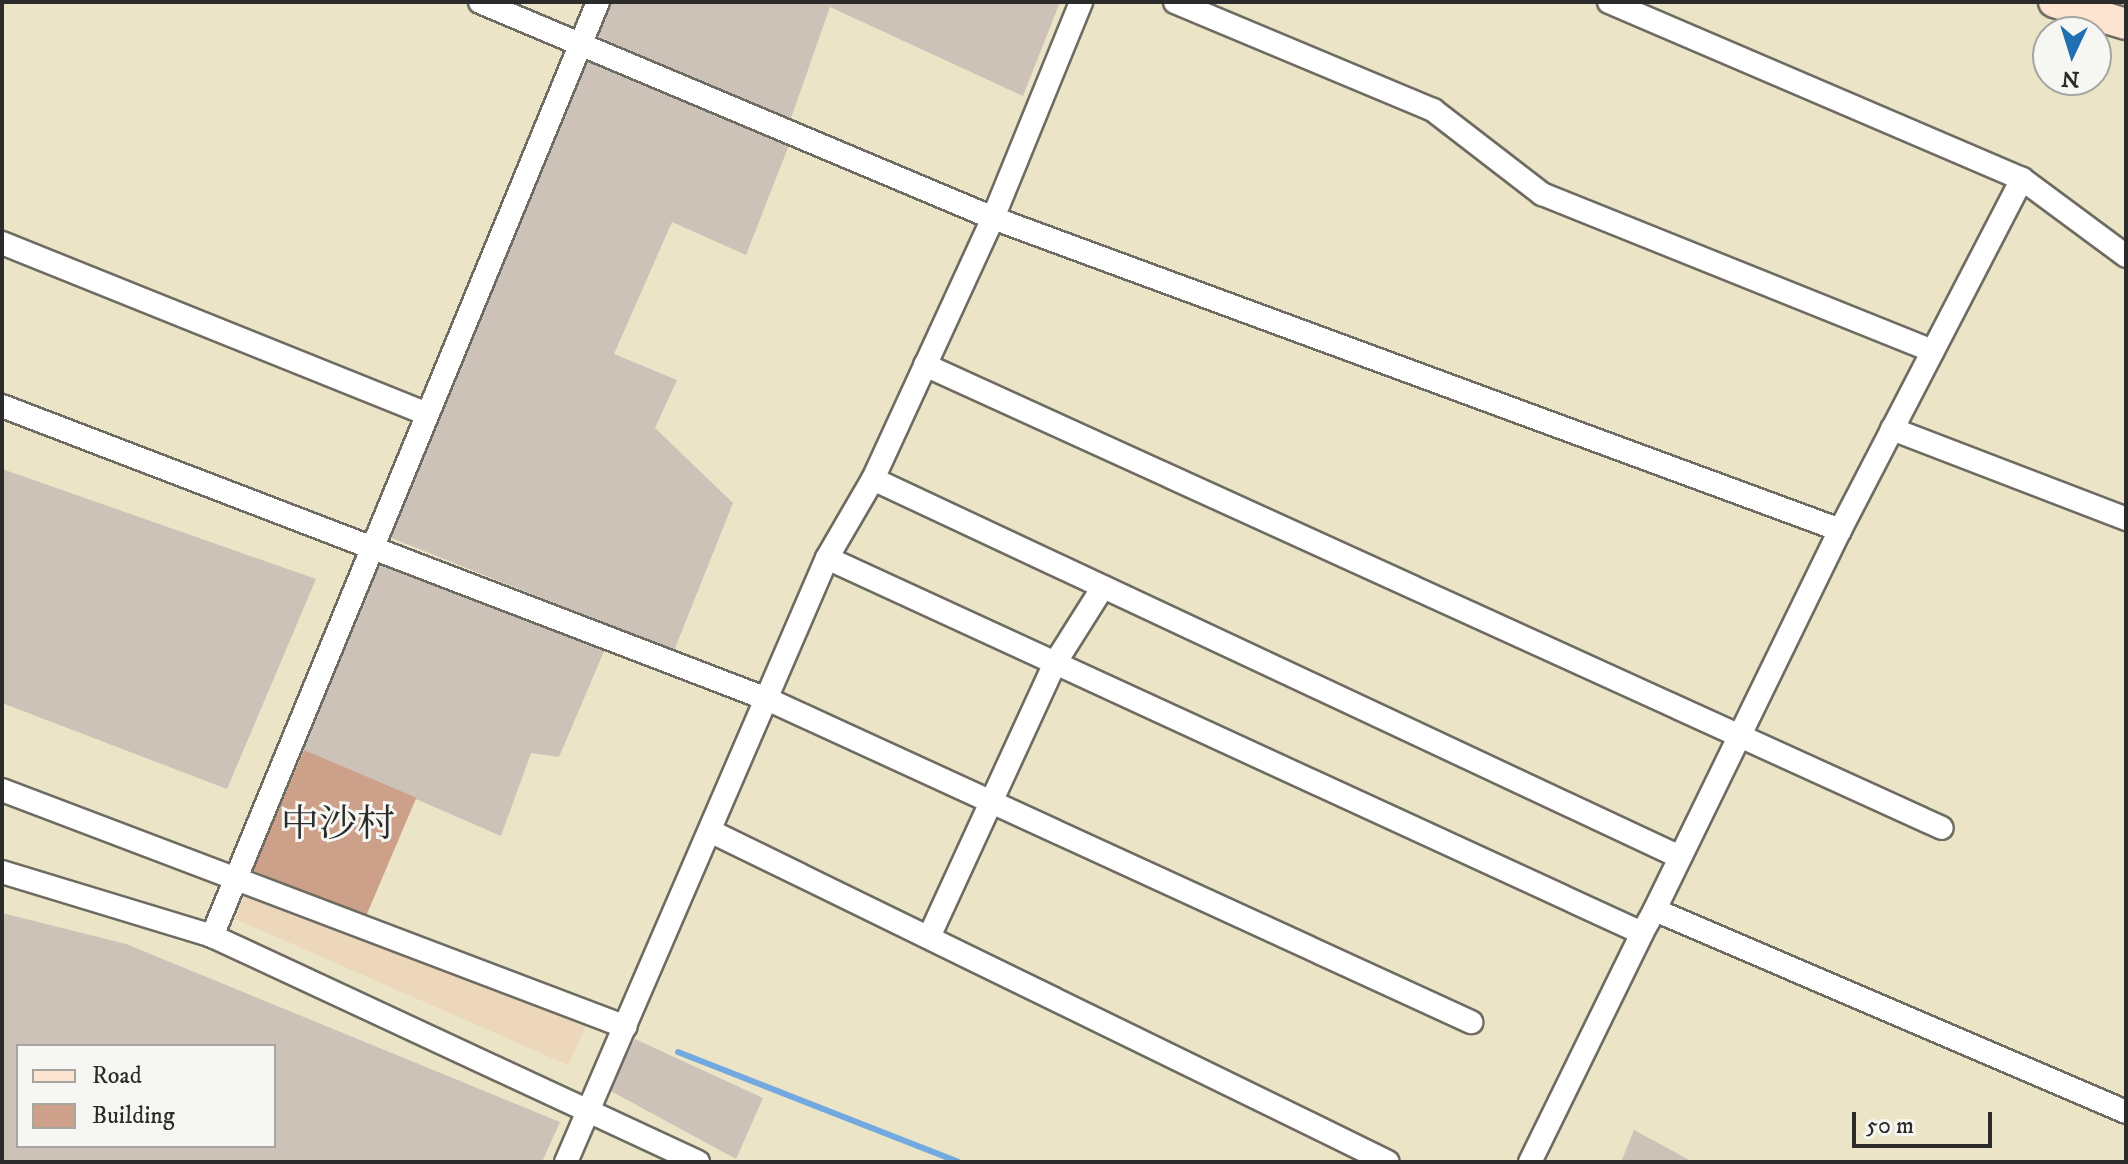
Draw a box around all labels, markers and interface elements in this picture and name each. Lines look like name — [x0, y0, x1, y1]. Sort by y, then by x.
north arrow — [2032, 16, 2112, 96]
text: N — [2060, 64, 2080, 93]
district label: 中沙村 — [281, 803, 395, 849]
legend — [16, 1044, 276, 1148]
text: Road — [92, 1061, 142, 1091]
scale bar — [1856, 1096, 1996, 1146]
text: Building — [92, 1101, 175, 1131]
text: 50 m — [1866, 1111, 1914, 1141]

